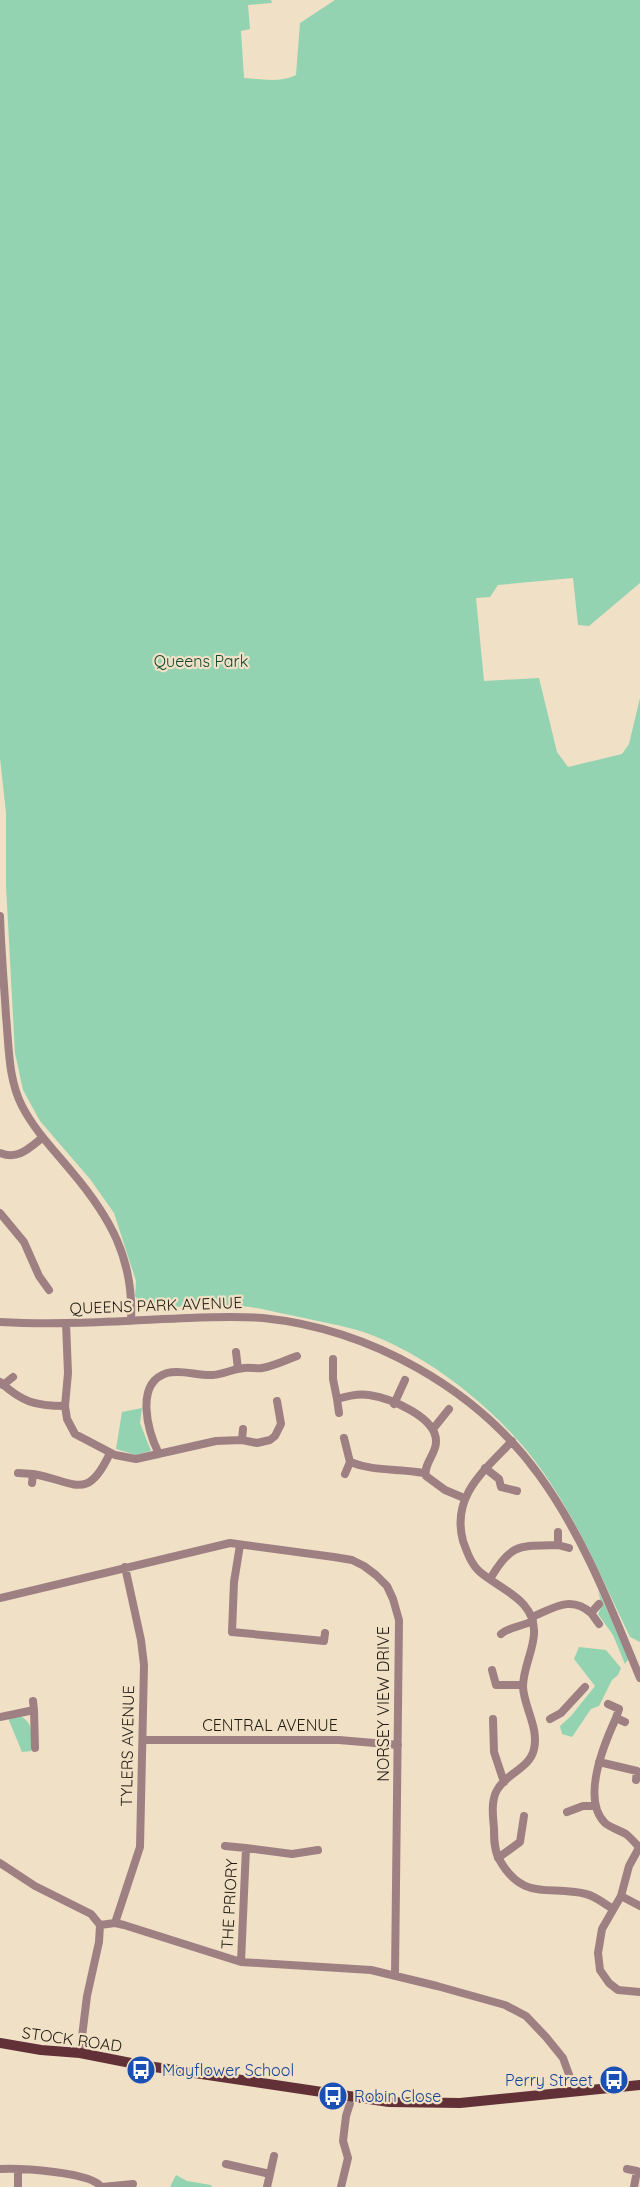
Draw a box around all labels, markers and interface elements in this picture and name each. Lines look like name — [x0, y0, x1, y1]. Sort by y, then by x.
park label: Queens Park — [154, 651, 248, 671]
street label: QUEENS PARK AVENUE — [69, 1292, 243, 1318]
street label: NORSEY VIEW DRIVE — [373, 1626, 393, 1782]
street label: TYLERS AVENUE — [116, 1685, 138, 1807]
street label: CENTRAL AVENUE — [202, 1715, 338, 1735]
street label: THE PRIORY — [217, 1858, 241, 1950]
street label: STOCK ROAD — [21, 2022, 123, 2056]
bus stop icon: Mayflower School — [125, 2054, 157, 2086]
place label: Mayflower School — [162, 2060, 294, 2080]
bus stop icon: Perry Street — [598, 2064, 630, 2096]
place label: Perry Street — [505, 2070, 593, 2090]
bus stop icon: Robin Close — [317, 2080, 349, 2112]
place label: Robin Close — [354, 2086, 441, 2106]

